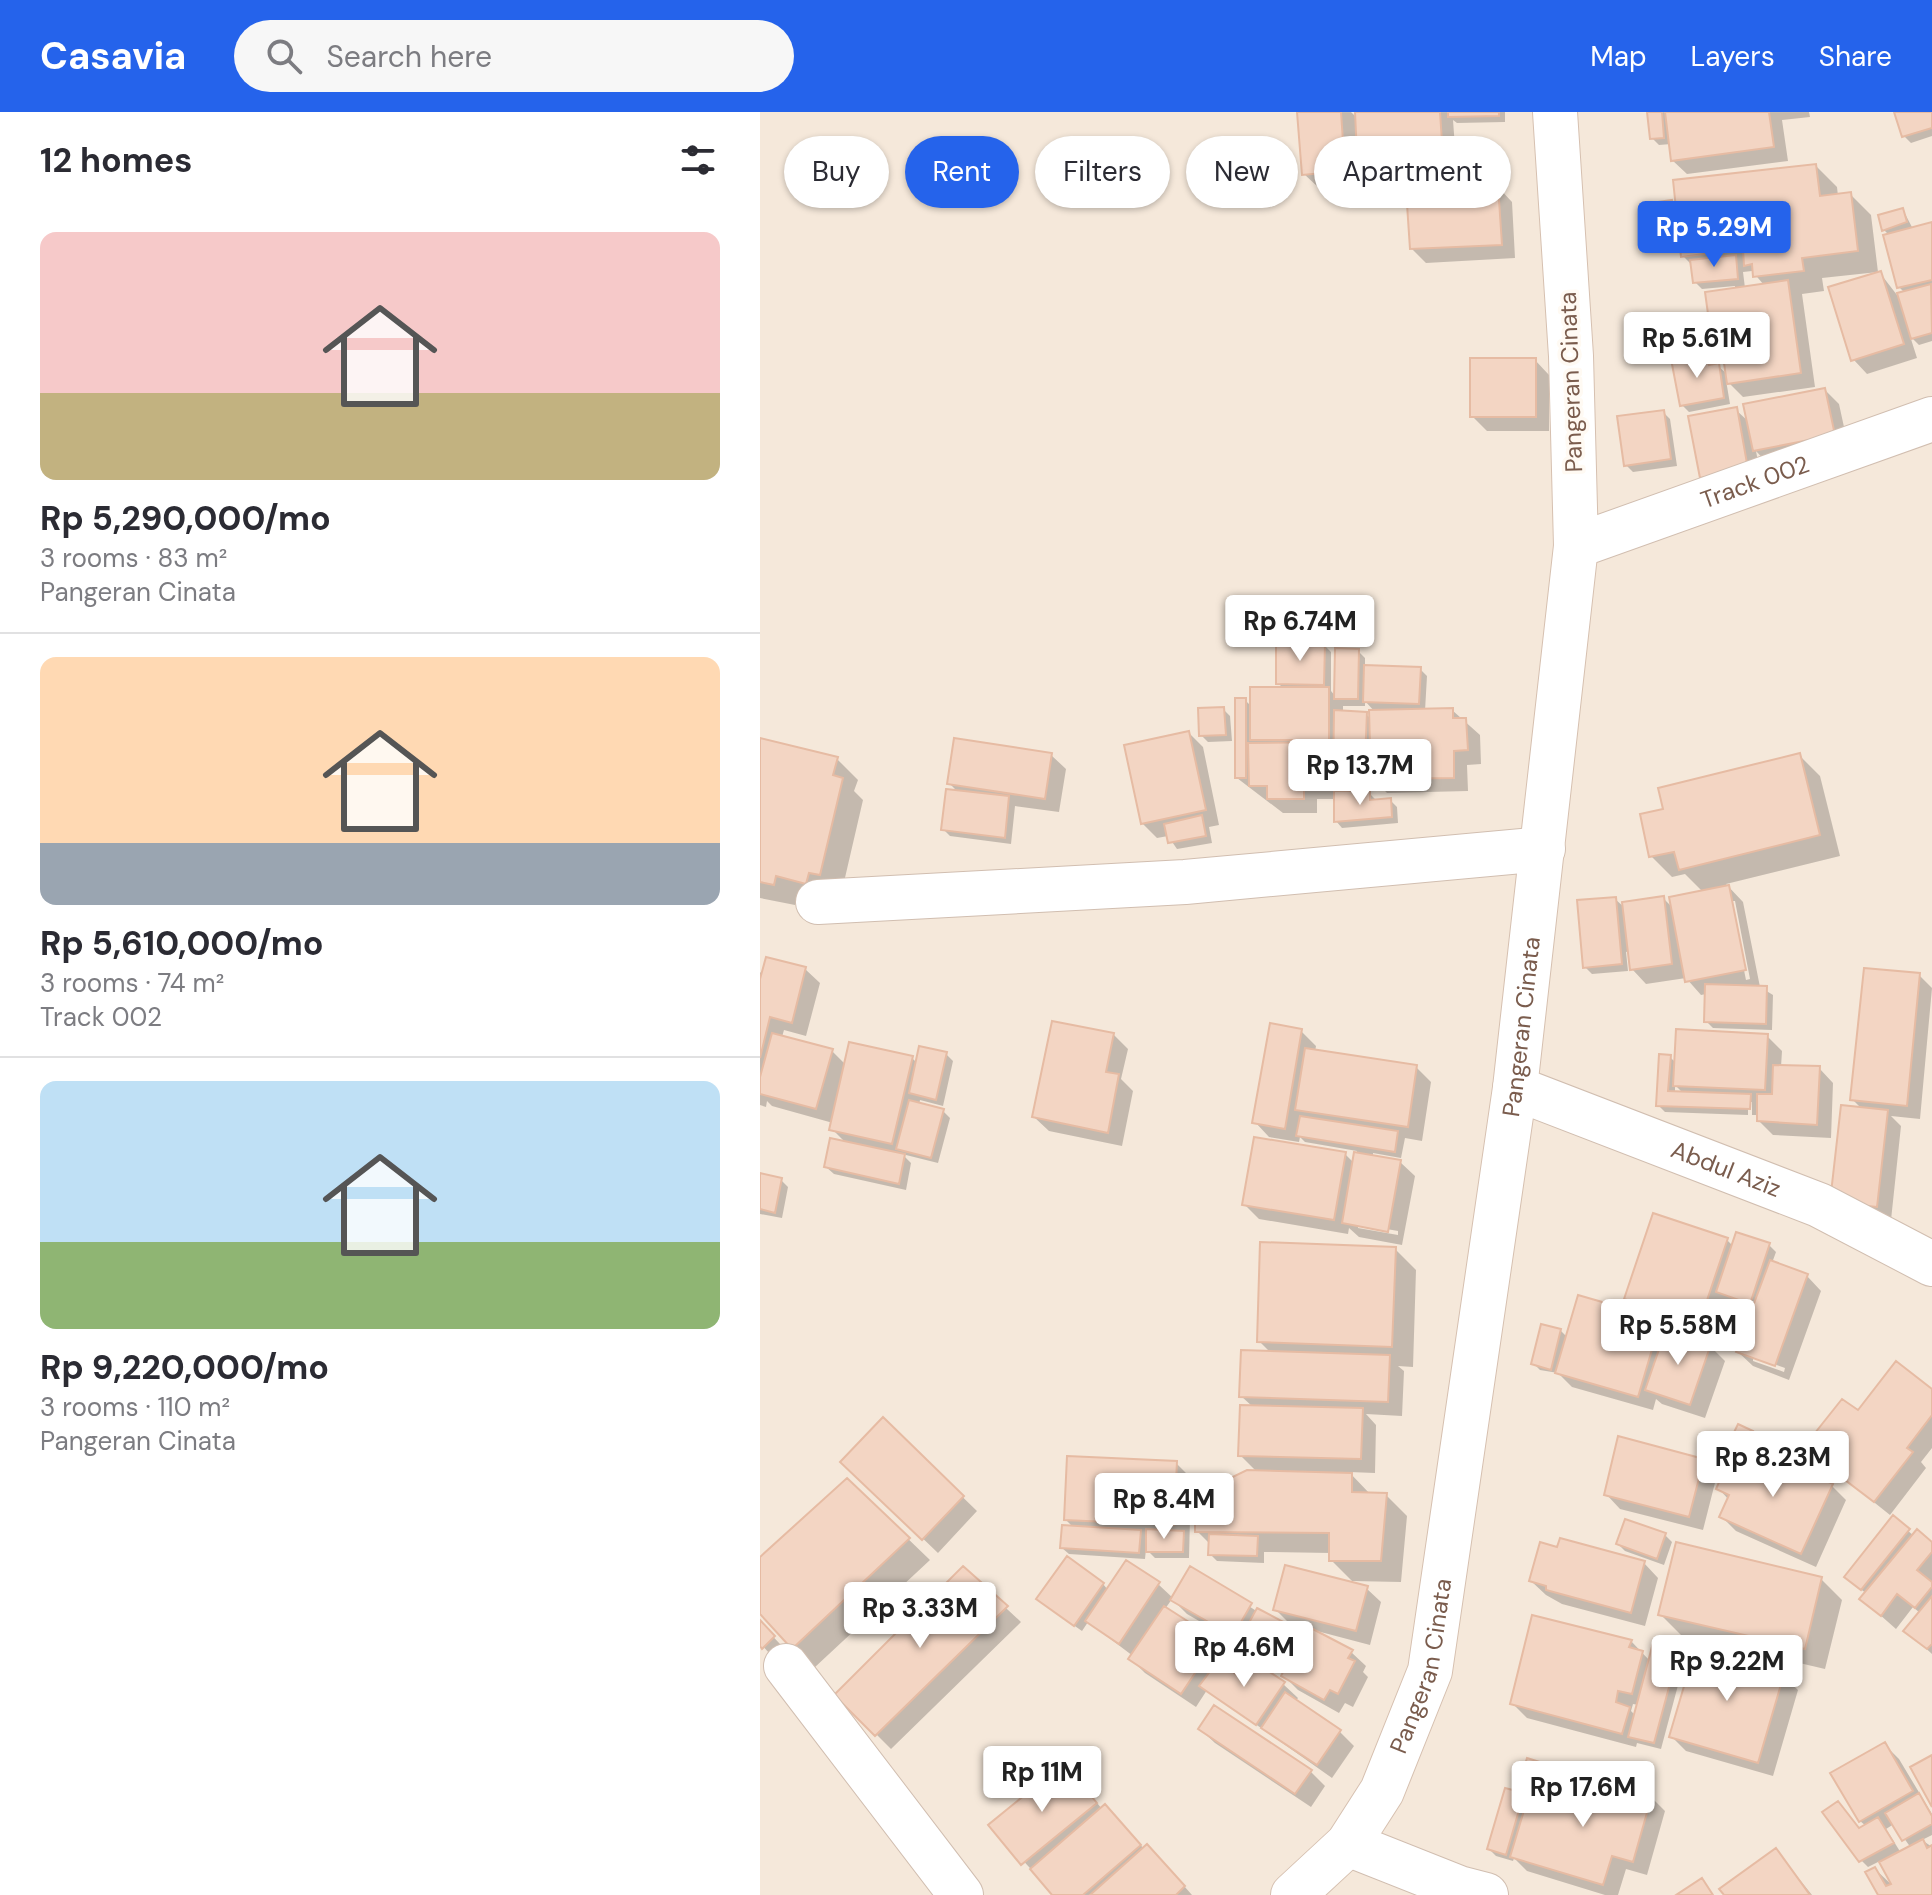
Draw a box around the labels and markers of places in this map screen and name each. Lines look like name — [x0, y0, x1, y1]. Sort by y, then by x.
pin: Rp 5.29M — [1631, 201, 1797, 269]
pin: Rp 5.61M — [1614, 312, 1780, 380]
pin: Rp 6.74M — [1217, 595, 1383, 663]
pin: Rp 13.7M — [1277, 739, 1443, 807]
pin: Rp 5.58M — [1595, 1299, 1761, 1367]
pin: Rp 8.23M — [1690, 1431, 1856, 1499]
pin: Rp 8.4M — [1090, 1473, 1238, 1541]
pin: Rp 3.33M — [837, 1582, 1003, 1650]
pin: Rp 4.6M — [1170, 1621, 1318, 1689]
pin: Rp 9.22M — [1644, 1635, 1810, 1703]
pin: Rp 11M — [977, 1746, 1107, 1814]
pin: Rp 17.6M — [1500, 1761, 1666, 1829]

